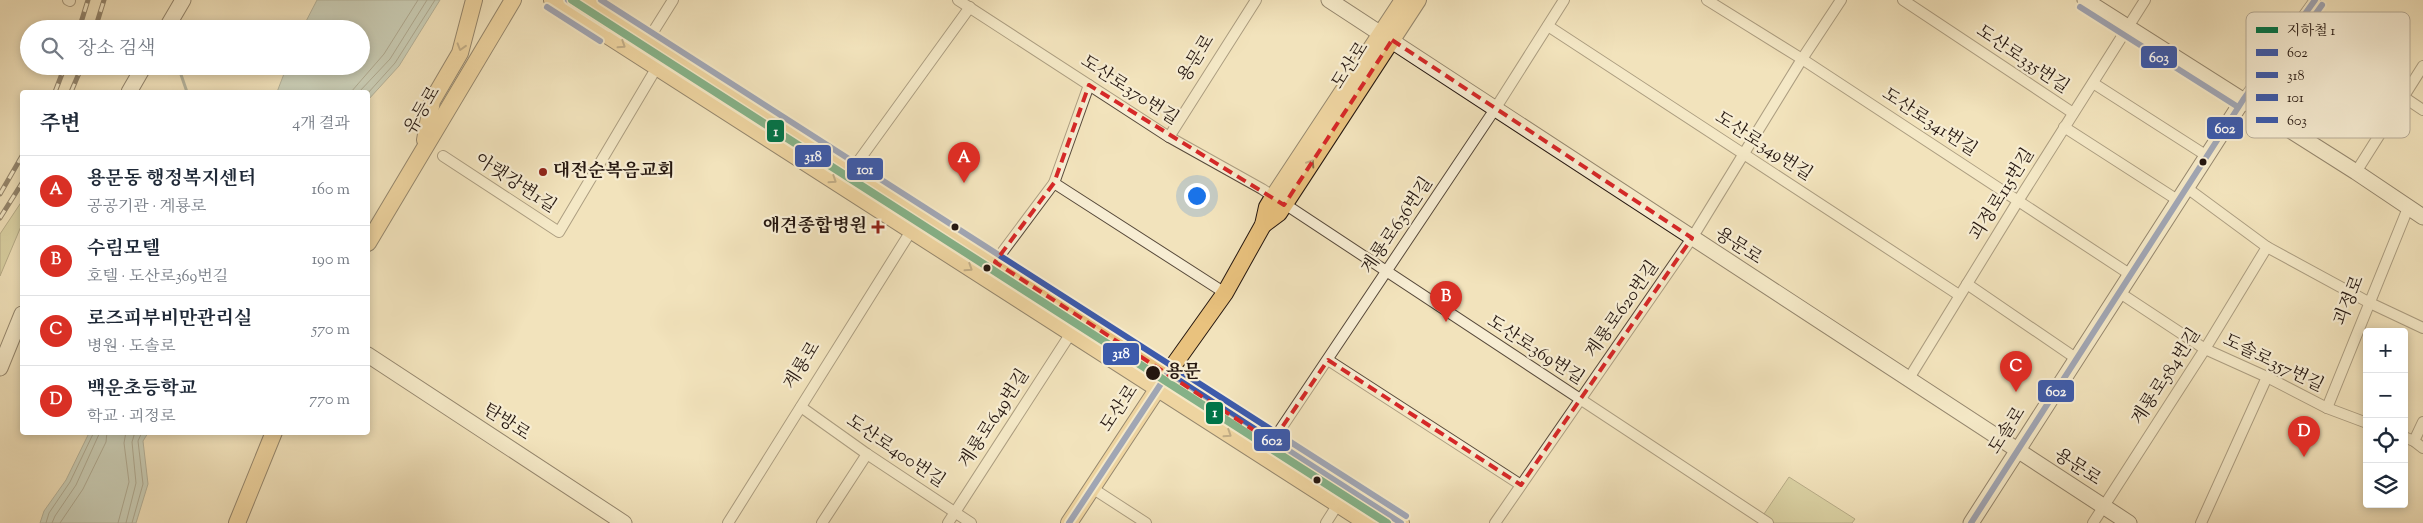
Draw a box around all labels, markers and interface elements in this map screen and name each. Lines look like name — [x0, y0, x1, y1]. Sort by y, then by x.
legend — [2246, 12, 2410, 138]
street label: 도산로335번길 — [1970, 19, 2074, 101]
search box — [20, 20, 370, 75]
text: 지하철 1 — [2287, 22, 2336, 42]
street label: 용문로 — [1172, 30, 1222, 88]
icon: search — [38, 34, 66, 62]
text: 장소 검색 — [78, 36, 155, 63]
street label: 도산로 — [1326, 37, 1376, 95]
one-way arrow — [617, 39, 626, 48]
one-way arrow — [457, 42, 467, 51]
text: 602 — [2287, 44, 2308, 64]
line badge: 603 — [2140, 45, 2178, 69]
street label: 도산로370번길 — [1075, 49, 1183, 133]
text: 603 — [2149, 49, 2169, 69]
text: 318 — [2287, 67, 2304, 87]
street label: 유등로 — [398, 82, 448, 140]
street label: 도산로341번길 — [1876, 82, 1982, 164]
text: 101 — [2287, 89, 2304, 109]
street label: 도산로349번길 — [1709, 106, 1817, 188]
text: 주변 — [40, 110, 81, 140]
text: 603 — [2287, 112, 2307, 132]
text: 4개 결과 — [292, 113, 350, 136]
line badge: 602 — [2206, 116, 2244, 140]
line badge: 1 — [766, 119, 785, 143]
text: 602 — [2215, 120, 2236, 140]
text: 1 — [774, 123, 779, 143]
pin: A — [948, 142, 980, 183]
street label: 괴정로115번길 — [1964, 143, 2042, 247]
line badge: 318 — [794, 144, 832, 168]
street label: 아랫강변1길 — [469, 148, 561, 220]
text: 318 — [804, 148, 822, 168]
line badge: 101 — [846, 157, 884, 181]
unlabelled marker — [2198, 157, 2208, 167]
place label: 대전순복음교회 — [553, 159, 675, 185]
one-way arrow — [1305, 160, 1314, 169]
text: 101 — [857, 161, 874, 181]
text: 용문동 행정복지센터 — [87, 166, 256, 193]
marker: 대전순복음교회 — [537, 166, 549, 178]
street label: 계룡로636번길 — [1356, 172, 1440, 280]
one-way arrow — [827, 174, 836, 184]
text: A — [50, 179, 63, 202]
text: 160 m — [312, 179, 350, 202]
your location — [1184, 183, 1210, 209]
text: 공공기관 · 계룡로 — [87, 196, 206, 219]
place label: 애견종합병원 — [763, 214, 867, 240]
marker: 애견종합병원 — [871, 220, 885, 234]
unlabelled marker — [950, 222, 960, 232]
street label: 용문로 — [1709, 222, 1767, 272]
text: 수림모텔 — [87, 236, 160, 263]
text: B — [51, 249, 61, 272]
text: 190 m — [312, 249, 350, 272]
street label: 계룡로620번길 — [1580, 256, 1666, 364]
one-way arrow — [964, 262, 973, 271]
unlabelled marker — [982, 263, 992, 273]
text: 호텔 · 도산로369번길 — [87, 266, 228, 289]
street label: 괴정로 — [2328, 272, 2372, 330]
pin: B — [1430, 281, 1462, 322]
text: 로즈피부비만관리실 — [87, 306, 252, 333]
street label: 도산로369번길 — [1481, 310, 1589, 392]
text: C — [50, 319, 62, 342]
text: 570 m — [312, 319, 350, 342]
street label: 계룡로584번길 — [2126, 323, 2208, 431]
street label: 도솔로357번길 — [2218, 328, 2328, 400]
map controls — [2363, 328, 2408, 508]
button: + — [2363, 328, 2408, 373]
text: 병원 · 도솔로 — [87, 336, 175, 359]
street label: 계룡로 — [778, 337, 828, 395]
line badge: 318 — [1102, 342, 1140, 366]
text: 318 — [1112, 345, 1130, 365]
pin: C — [2000, 351, 2032, 392]
place label: 용문 — [1166, 360, 1201, 386]
street label: 계룡로649번길 — [953, 364, 1037, 474]
marker: 용문 — [1144, 364, 1162, 382]
button: − — [2363, 373, 2408, 418]
text: 백운초등학교 — [87, 376, 197, 403]
line badge: 602 — [2037, 379, 2075, 403]
street label: 도산로 — [1095, 380, 1145, 438]
text: 602 — [2046, 383, 2067, 403]
text: D — [50, 389, 62, 412]
text: 770 m — [309, 389, 350, 412]
street label: 탄방로 — [477, 398, 535, 448]
line badge: 1 — [1205, 401, 1224, 425]
street label: 도솔로 — [1983, 402, 2033, 460]
text: 1 — [1213, 404, 1218, 424]
text: 학교 · 괴정로 — [87, 406, 175, 429]
street label: 도산로400번길 — [840, 409, 950, 495]
pin: D — [2288, 416, 2320, 457]
button: locate — [2363, 418, 2408, 463]
one-way arrow — [1223, 428, 1232, 437]
line badge: 602 — [1253, 428, 1291, 452]
text: 602 — [1262, 432, 1283, 452]
street label: 용문로 — [2048, 443, 2106, 493]
button: layers — [2363, 463, 2408, 508]
unlabelled marker — [1312, 475, 1322, 485]

